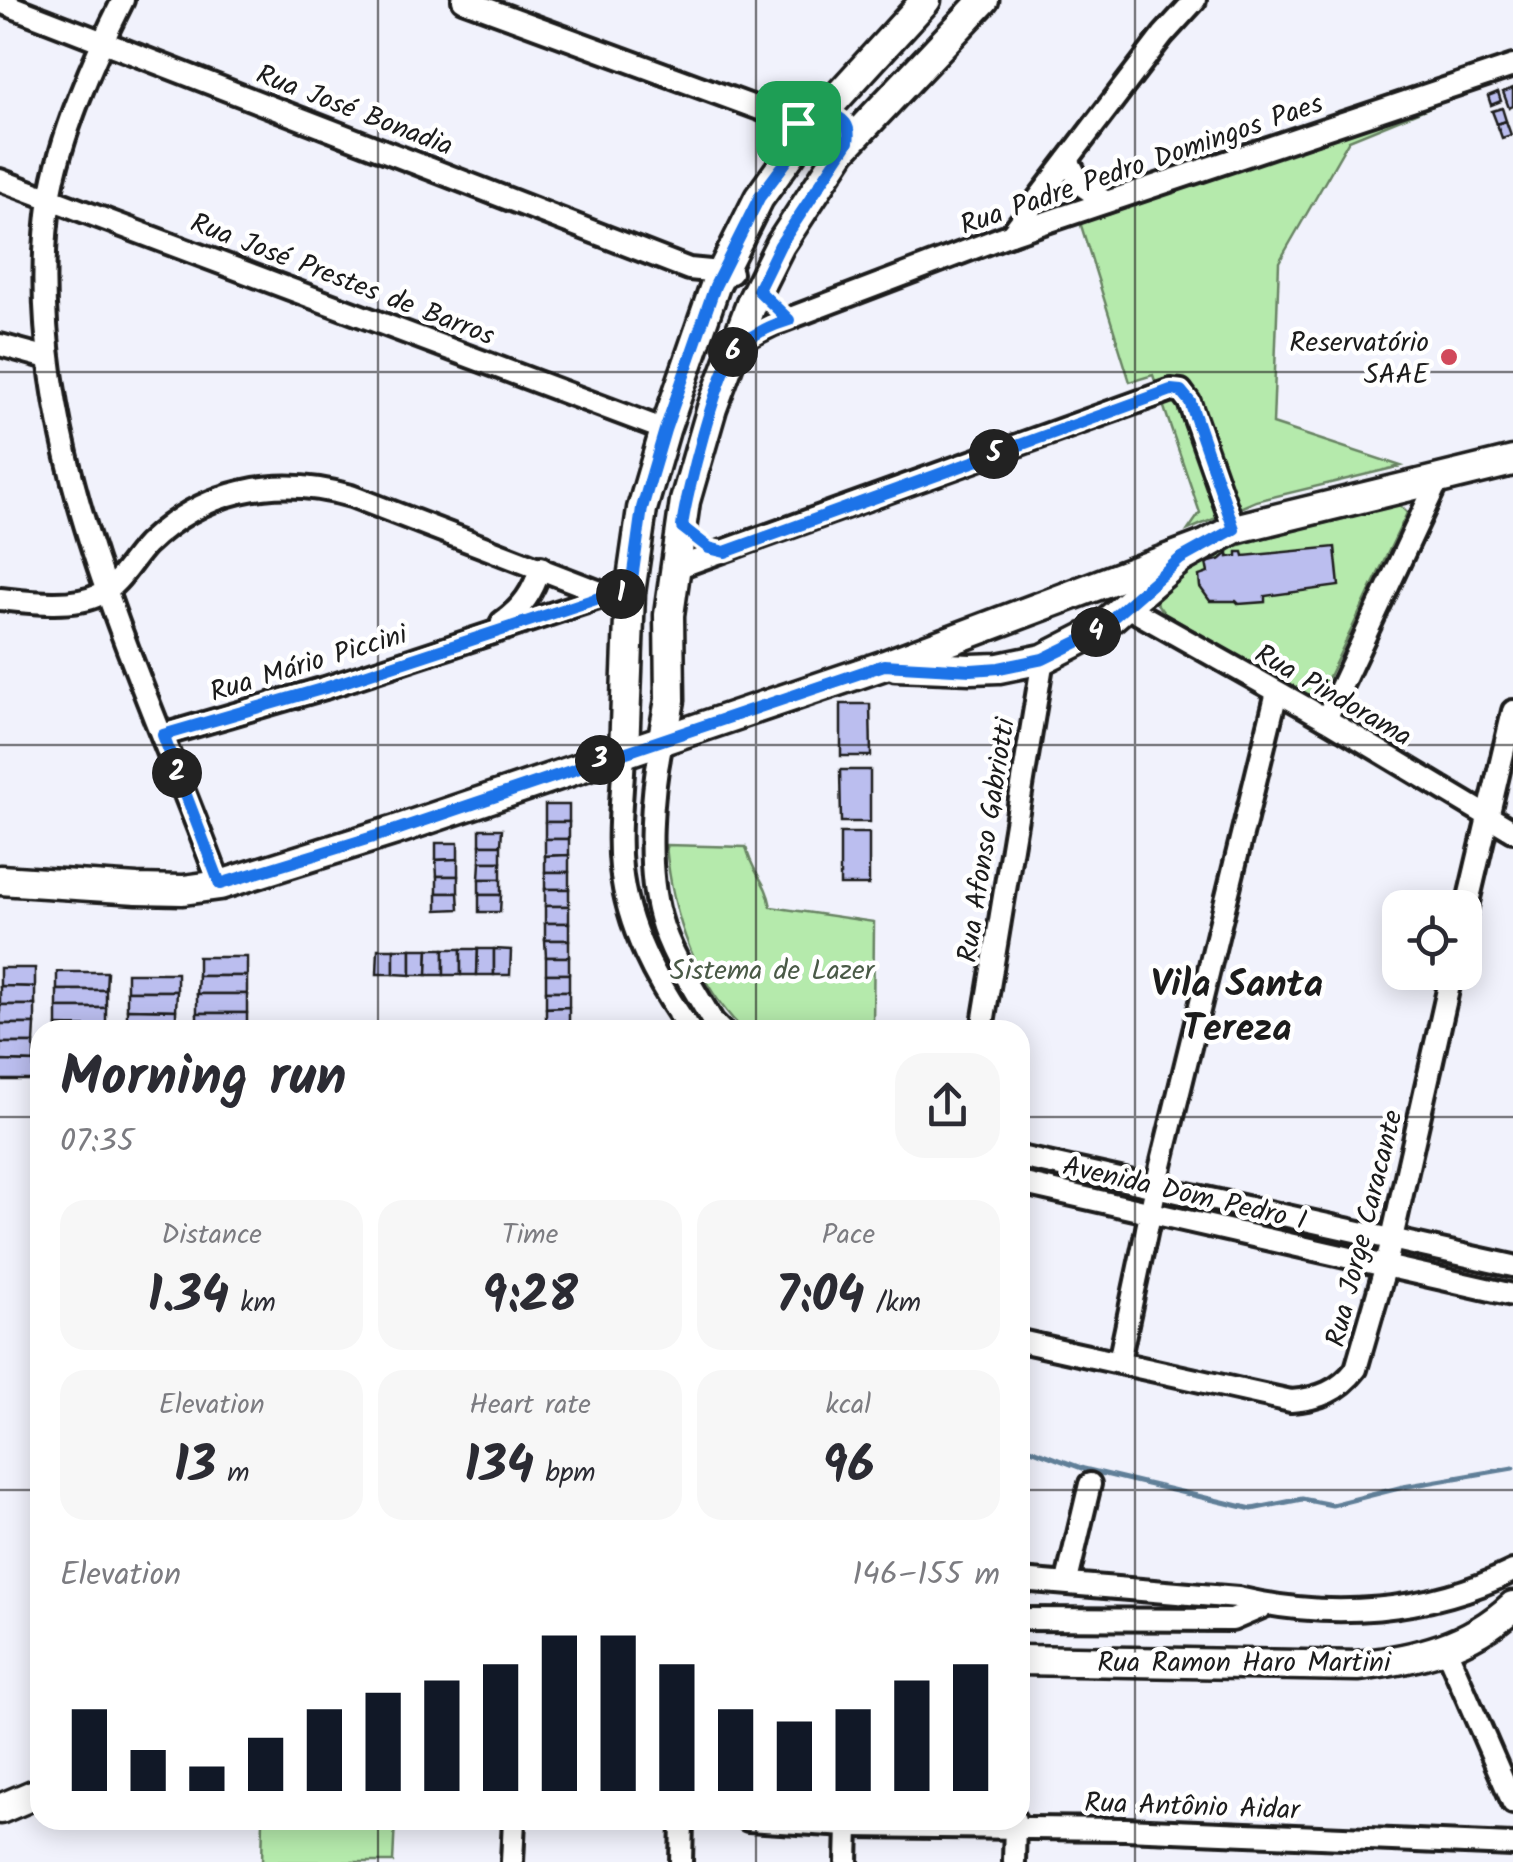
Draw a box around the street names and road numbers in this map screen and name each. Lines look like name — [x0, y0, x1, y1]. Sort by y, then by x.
street label: Rua José Bonadia — [249, 53, 459, 170]
street label: Rua Padre Pedro Domingos Paes — [954, 82, 1329, 249]
street label: Rua José Prestes de Barros — [183, 201, 501, 359]
street label: Rua Mário Piccini — [204, 613, 414, 716]
street label: Rua Pindorama — [1246, 633, 1420, 760]
street label: Rua Afonso Gabriotti — [946, 714, 1029, 966]
street label: Rua Jorge Caracante — [1314, 1105, 1417, 1352]
street label: Avenida Dom Pedro I — [1058, 1144, 1311, 1244]
street label: Rua Ramon Haro Martini — [1097, 1641, 1392, 1686]
street label: Rua Antônio Aidar — [1084, 1781, 1302, 1834]

